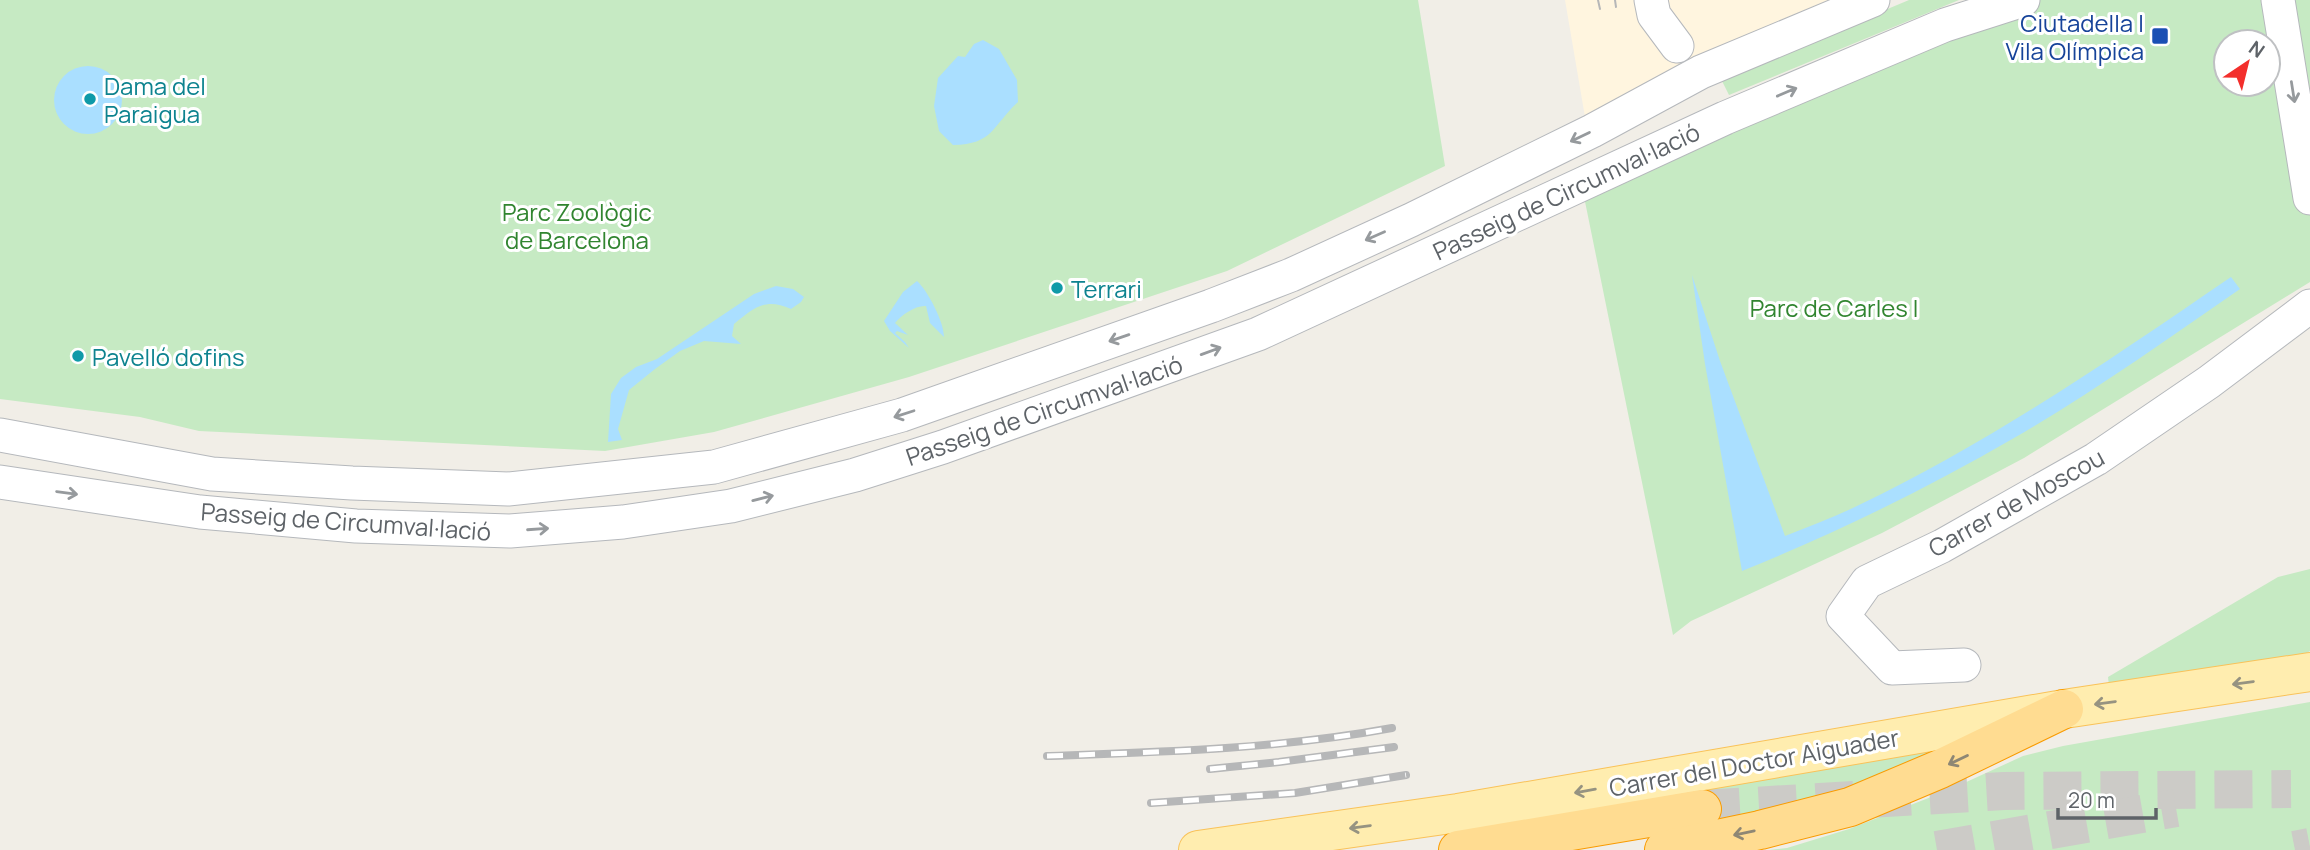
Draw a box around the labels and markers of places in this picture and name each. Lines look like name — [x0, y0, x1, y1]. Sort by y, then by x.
place label: Ciutadella | Vila Olímpica — [2005, 6, 2144, 67]
marker: Ciutadella | Vila Olímpica — [2150, 26, 2170, 46]
place label: Dama del Paraigua — [104, 69, 206, 130]
marker: Dama del Paraigua — [82, 91, 98, 107]
place label: Terrari — [1071, 272, 1142, 305]
marker: Terrari — [1049, 280, 1065, 296]
place label: Pavelló dofins — [92, 340, 244, 373]
marker: Pavelló dofins — [70, 348, 86, 364]

